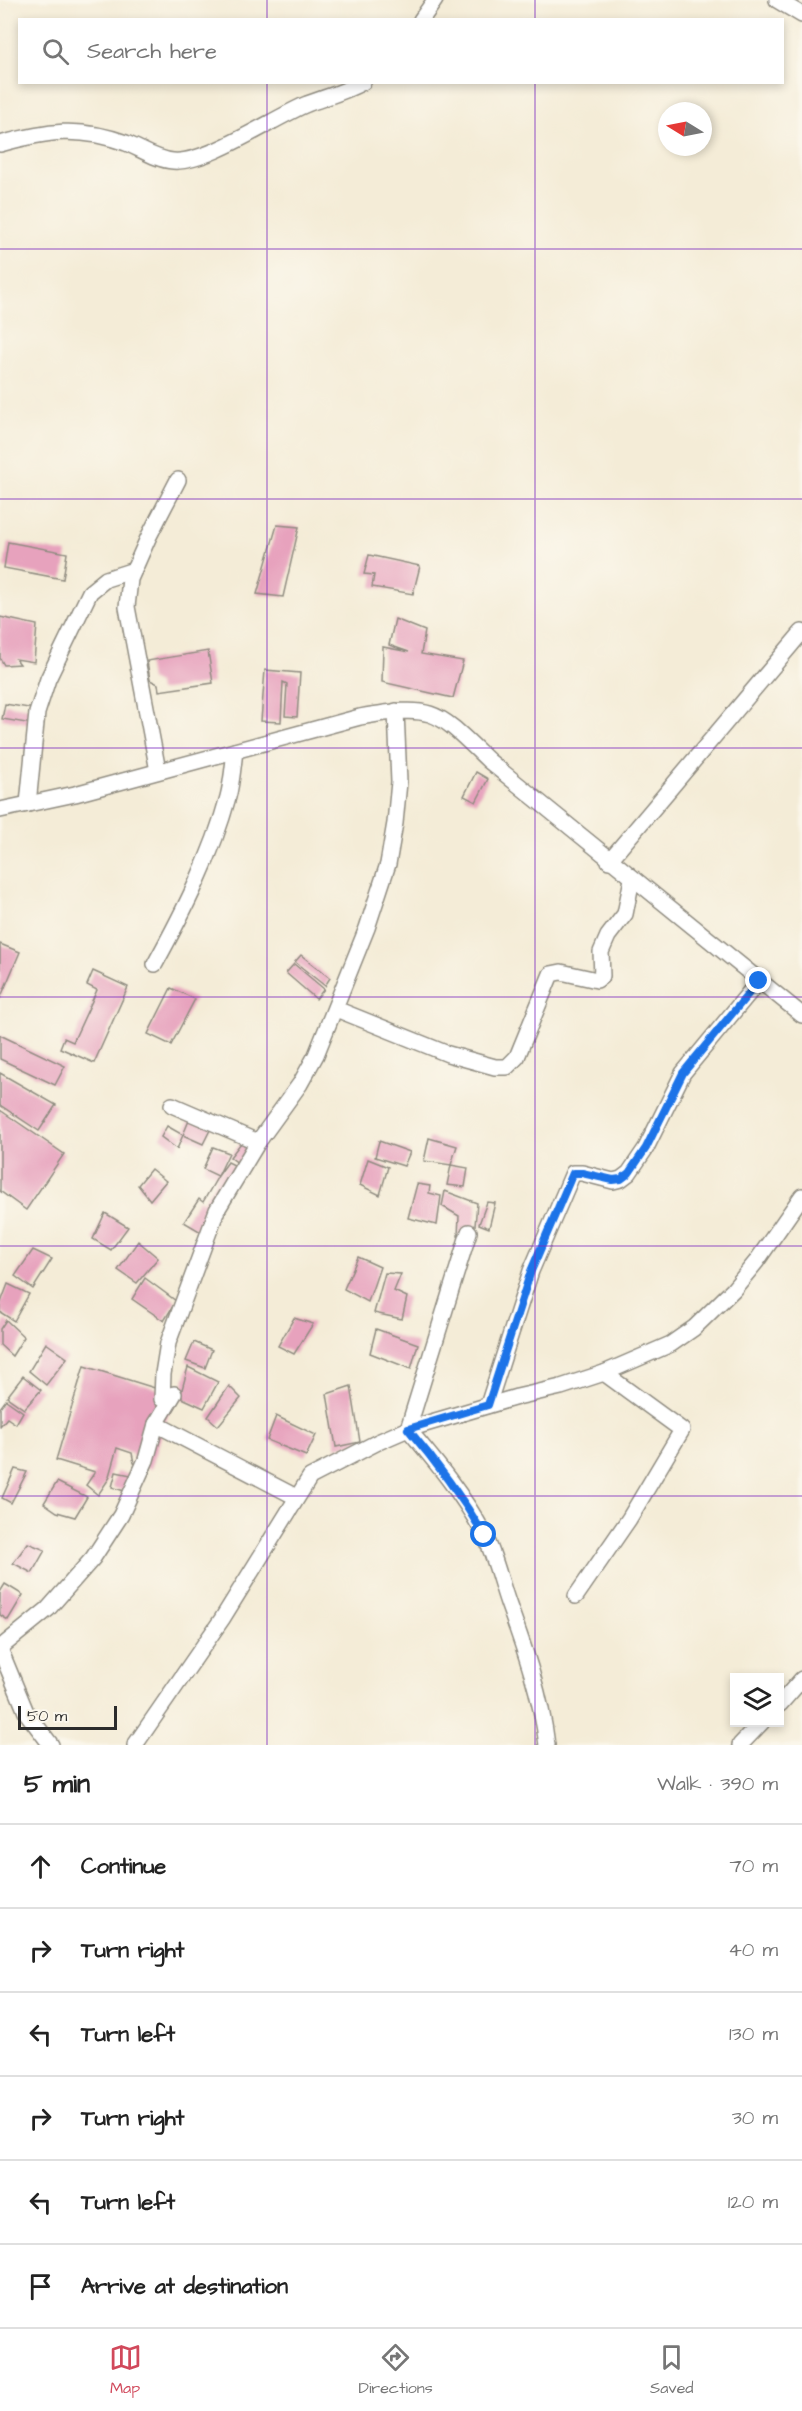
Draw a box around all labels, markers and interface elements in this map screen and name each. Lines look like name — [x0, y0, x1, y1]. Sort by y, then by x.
search box — [18, 18, 784, 84]
icon: search — [39, 35, 72, 68]
text: Search here — [87, 36, 217, 67]
north arrow — [658, 102, 712, 156]
route end — [745, 967, 771, 993]
route start — [470, 1521, 496, 1547]
map controls — [730, 1673, 784, 1727]
button: layers — [730, 1673, 784, 1727]
scale bar — [18, 1703, 117, 1730]
text: 50 m — [27, 1705, 67, 1727]
text: 5 min — [24, 1766, 90, 1802]
text: Walk · 390 m — [657, 1770, 778, 1798]
icon: ahead — [24, 1850, 57, 1883]
text: Continue — [81, 1851, 166, 1882]
text: 70 m — [730, 1852, 778, 1880]
icon: right — [24, 1934, 57, 1967]
text: Turn right — [81, 1935, 184, 1966]
text: 40 m — [728, 1936, 778, 1964]
icon: left — [24, 2018, 57, 2051]
text: Turn left — [81, 2019, 175, 2050]
text: 130 m — [729, 2020, 778, 2048]
icon: right — [24, 2102, 57, 2135]
text: Turn right — [81, 2103, 184, 2134]
text: 30 m — [732, 2104, 778, 2132]
icon: left — [24, 2186, 57, 2219]
text: Turn left — [81, 2187, 175, 2218]
text: 120 m — [728, 2188, 778, 2216]
icon: arrive — [24, 2270, 57, 2303]
text: Arrive at destination — [81, 2271, 288, 2302]
tab: Map — [109, 2341, 142, 2399]
tab: Directions — [359, 2341, 433, 2399]
tab: Saved — [650, 2341, 693, 2399]

